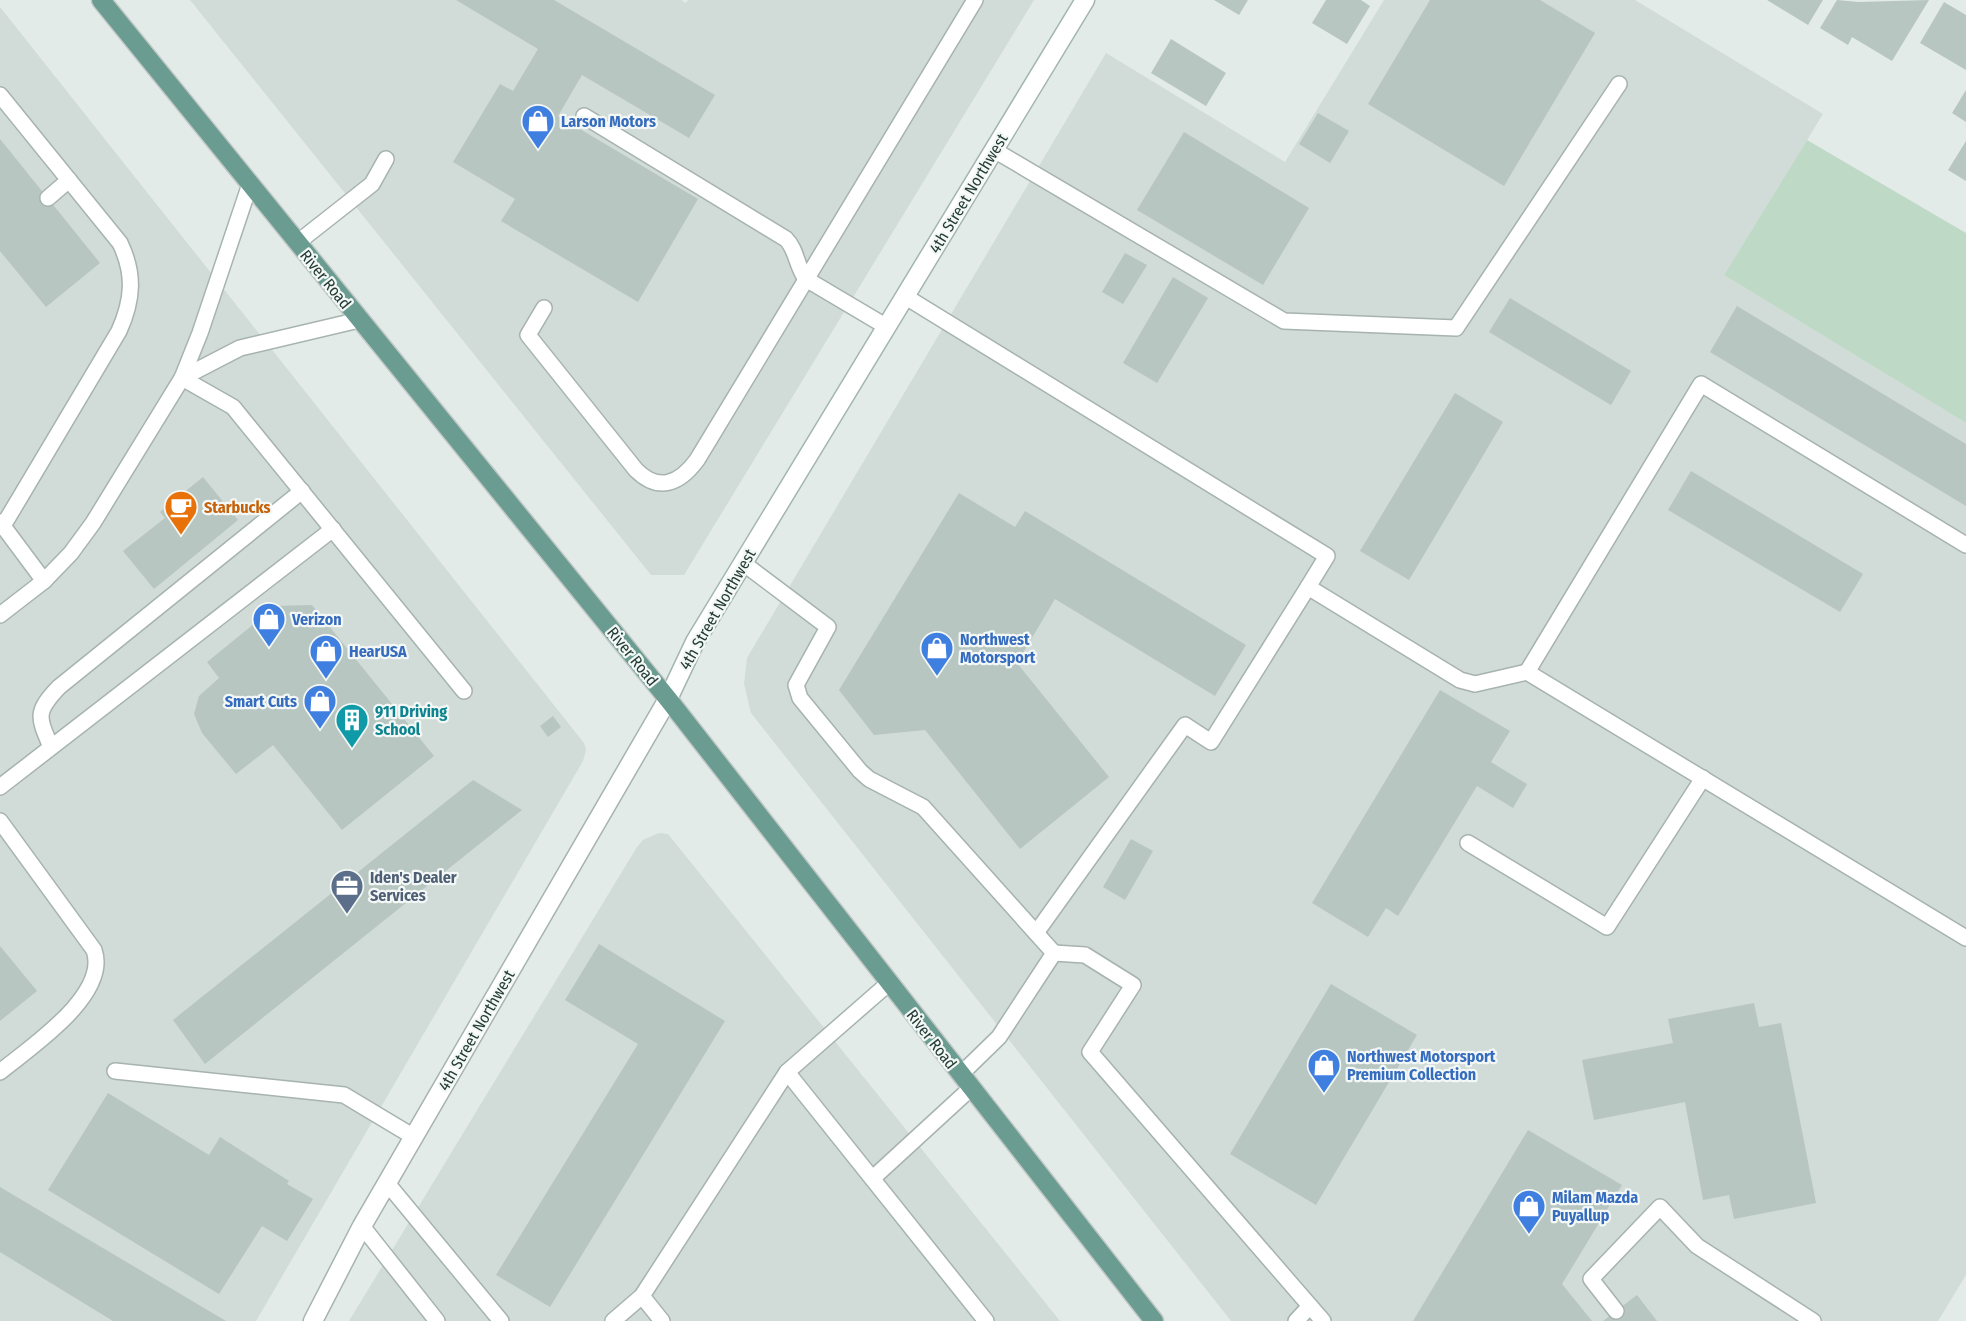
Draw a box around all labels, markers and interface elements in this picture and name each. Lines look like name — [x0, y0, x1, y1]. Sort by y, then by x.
shop icon: Larson Motors — [520, 103, 556, 150]
place label: Larson Motors — [561, 112, 656, 131]
street label: 4th Street Northwest — [925, 129, 1012, 256]
street label: River Road — [296, 246, 355, 313]
cafe icon: Starbucks — [163, 489, 199, 536]
place label: Starbucks — [204, 498, 271, 517]
street label: 4th Street Northwest — [675, 545, 760, 673]
shop icon: Verizon — [251, 601, 287, 648]
place label: Verizon — [291, 610, 342, 629]
street label: River Road — [603, 623, 662, 690]
shop icon: Northwest Motorsport — [919, 630, 955, 677]
place label: Northwest Motorsport — [960, 630, 1036, 667]
shop icon: HearUSA — [308, 633, 344, 680]
place label: HearUSA — [349, 642, 407, 661]
shop icon: Smart Cuts — [302, 683, 338, 730]
place label: Smart Cuts — [225, 692, 297, 711]
building icon: 911 Driving School — [334, 702, 370, 749]
place label: 911 Driving School — [375, 702, 447, 739]
office icon: Iden's Dealer Services — [329, 868, 365, 915]
place label: Iden's Dealer Services — [370, 868, 457, 905]
street label: 4th Street Northwest — [434, 966, 519, 1094]
street label: River Road — [902, 1006, 961, 1073]
shop icon: Northwest Motorsport Premium Collection — [1306, 1047, 1342, 1094]
place label: Northwest Motorsport Premium Collection — [1347, 1047, 1496, 1084]
shop icon: Milam Mazda Puyallup — [1511, 1188, 1547, 1235]
place label: Milam Mazda Puyallup — [1552, 1188, 1638, 1225]

